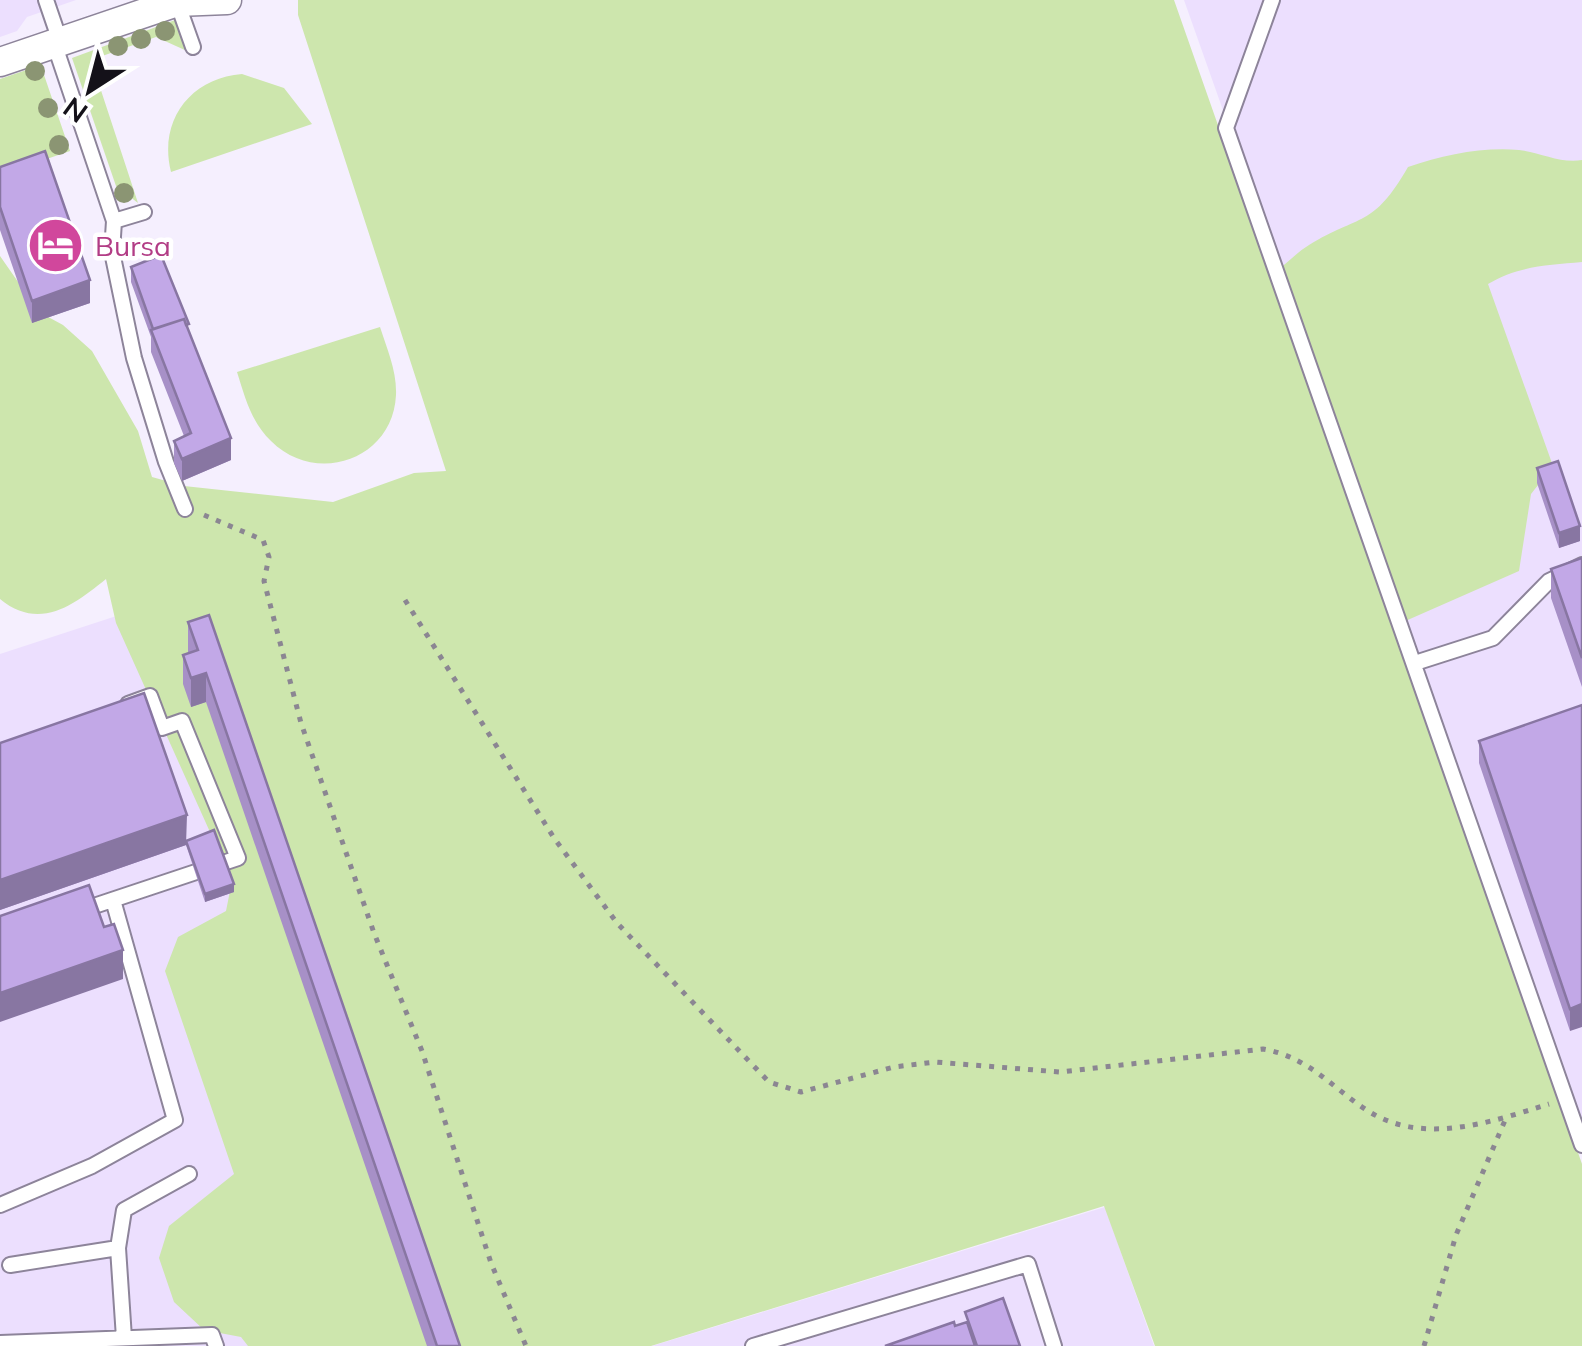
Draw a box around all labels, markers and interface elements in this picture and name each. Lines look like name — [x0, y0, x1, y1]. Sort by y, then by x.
north arrow — [40, 40, 140, 140]
text: N — [56, 90, 94, 131]
hotel icon: Bursa — [26, 216, 86, 276]
place label: Bursa — [95, 228, 171, 263]

